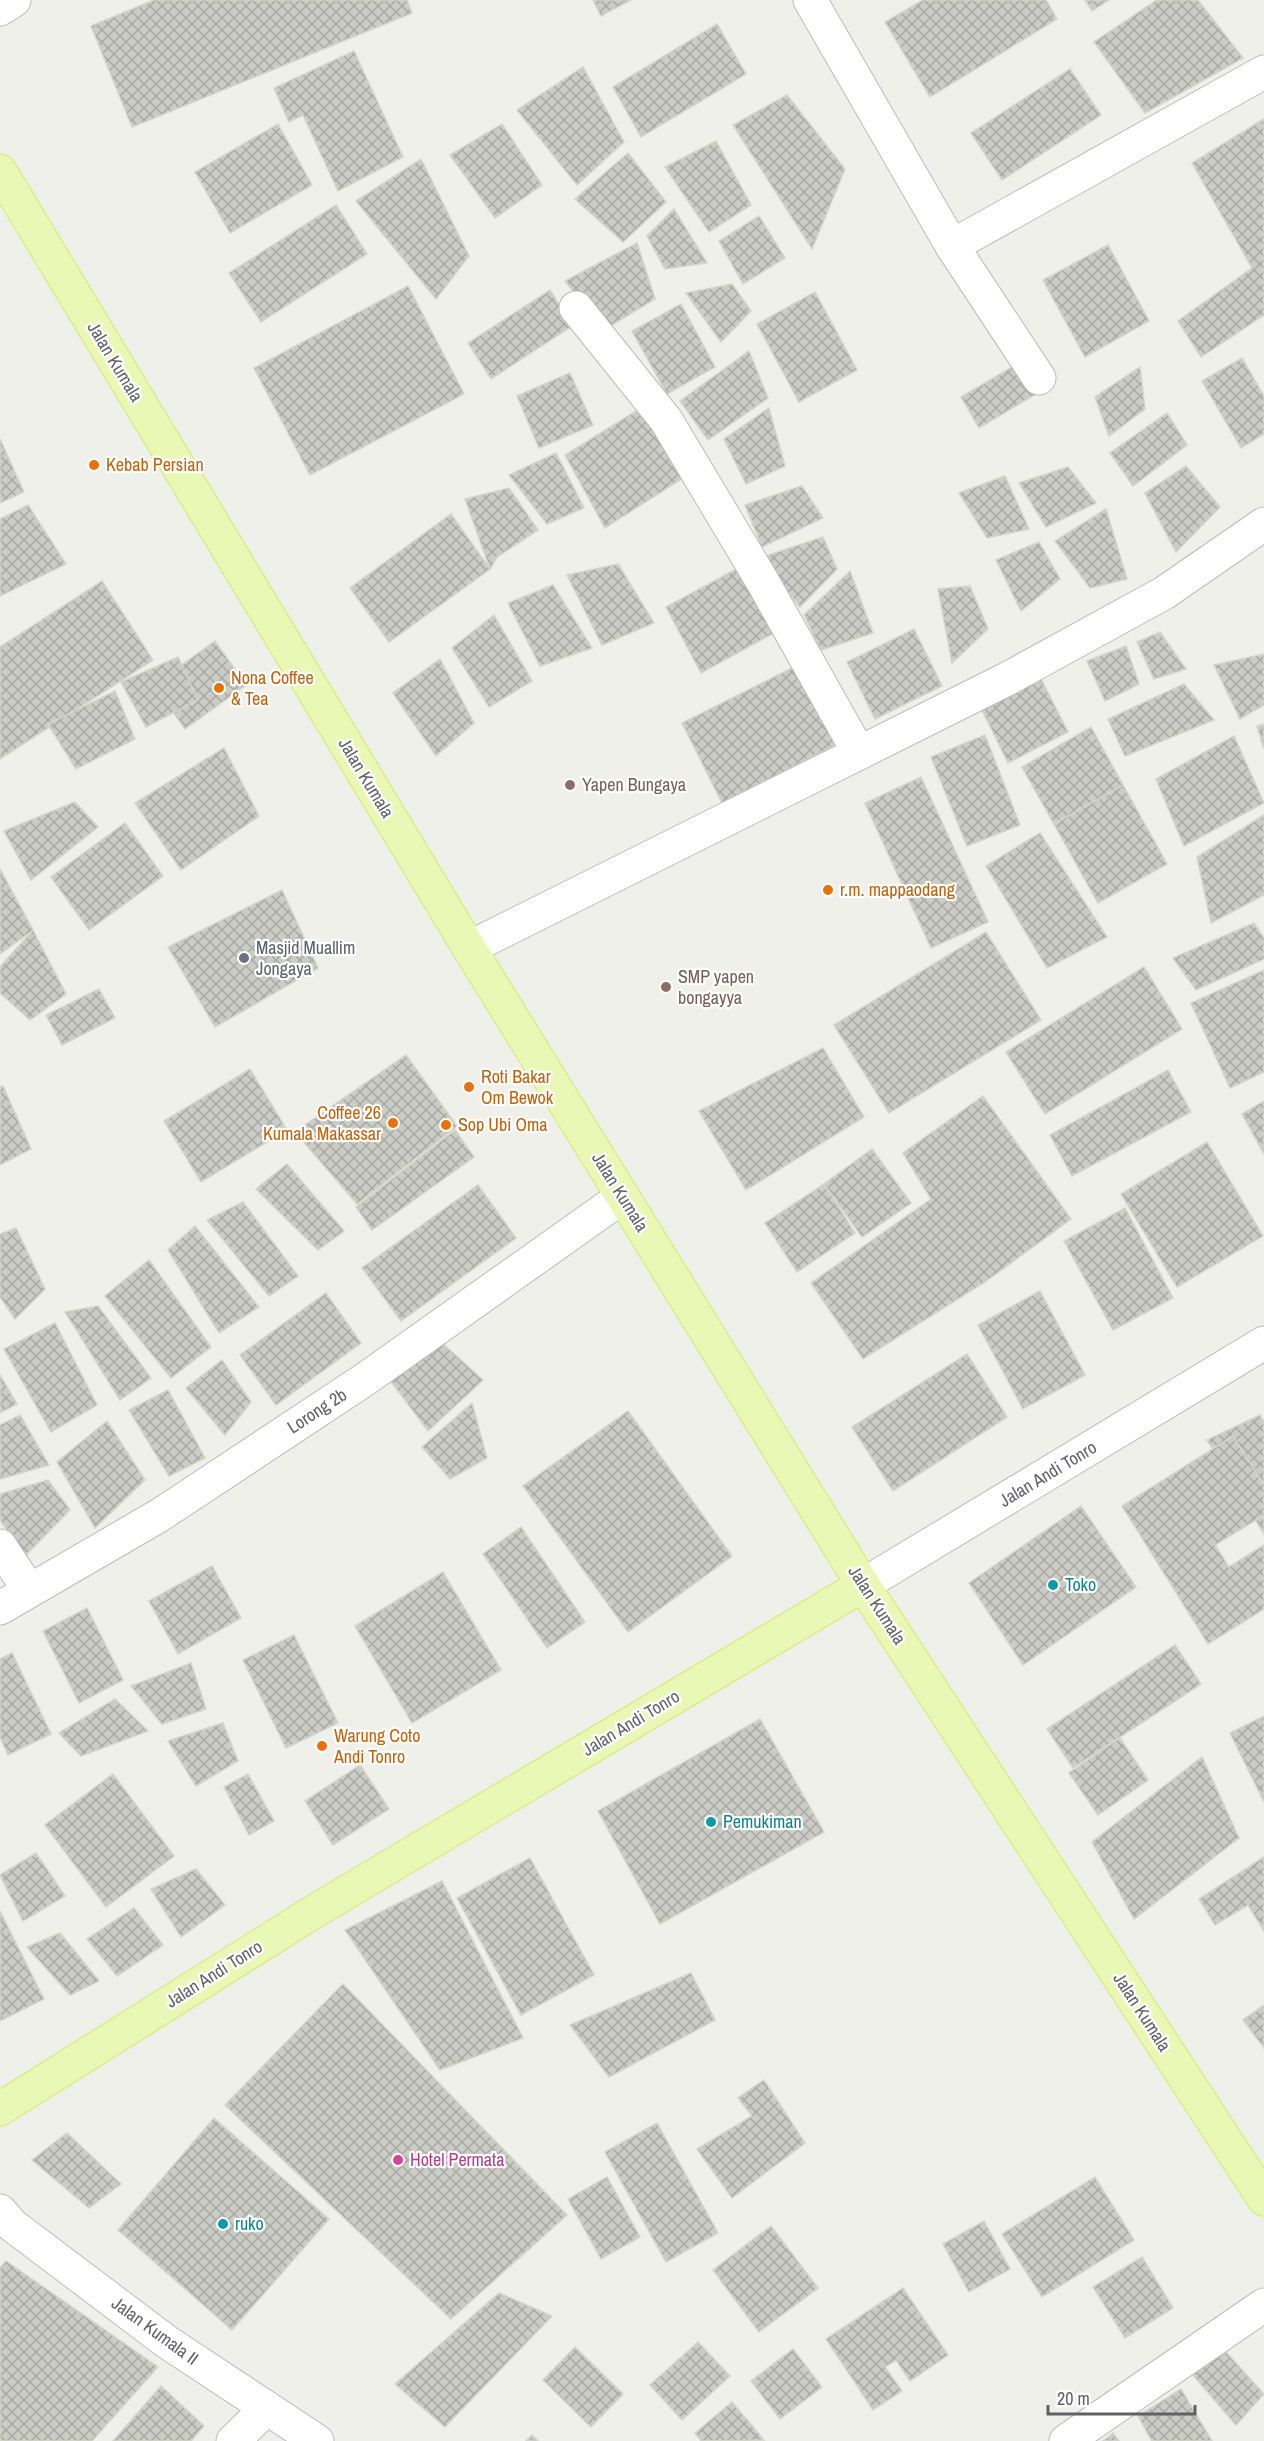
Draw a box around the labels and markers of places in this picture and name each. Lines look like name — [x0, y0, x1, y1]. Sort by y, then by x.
place label: Kebab Persian — [106, 452, 204, 477]
marker: Kebab Persian — [87, 458, 101, 472]
place label: Nona Coffee & Tea — [231, 665, 314, 711]
marker: Nona Coffee & Tea — [212, 681, 226, 695]
place label: Yapen Bungaya — [582, 772, 686, 797]
marker: Yapen Bungaya — [563, 778, 577, 792]
place label: r.m. mappaodang — [840, 877, 956, 902]
marker: r.m. mappaodang — [821, 883, 835, 897]
place label: Masjid Muallim Jongaya — [256, 935, 355, 981]
marker: Masjid Muallim Jongaya — [237, 951, 251, 965]
place label: SMP yapen bongayya — [678, 964, 754, 1010]
marker: SMP yapen bongayya — [659, 980, 673, 994]
place label: Roti Bakar Om Bewok — [481, 1064, 554, 1110]
marker: Roti Bakar Om Bewok — [462, 1080, 476, 1094]
place label: Coffee 26 Kumala Makassar — [263, 1100, 381, 1146]
place label: Sop Ubi Oma — [458, 1112, 547, 1137]
marker: Coffee 26 Kumala Makassar — [386, 1116, 400, 1130]
marker: Sop Ubi Oma — [439, 1118, 453, 1132]
place label: Toko — [1065, 1572, 1096, 1597]
marker: Toko — [1046, 1578, 1060, 1592]
place label: Warung Coto Andi Tonro — [333, 1723, 420, 1769]
marker: Warung Coto Andi Tonro — [315, 1739, 329, 1753]
place label: Pemukiman — [723, 1809, 802, 1834]
marker: Pemukiman — [704, 1815, 718, 1829]
place label: Hotel Permata — [410, 2147, 504, 2172]
marker: Hotel Permata — [391, 2153, 405, 2167]
place label: ruko — [235, 2211, 264, 2236]
marker: ruko — [216, 2217, 230, 2231]

